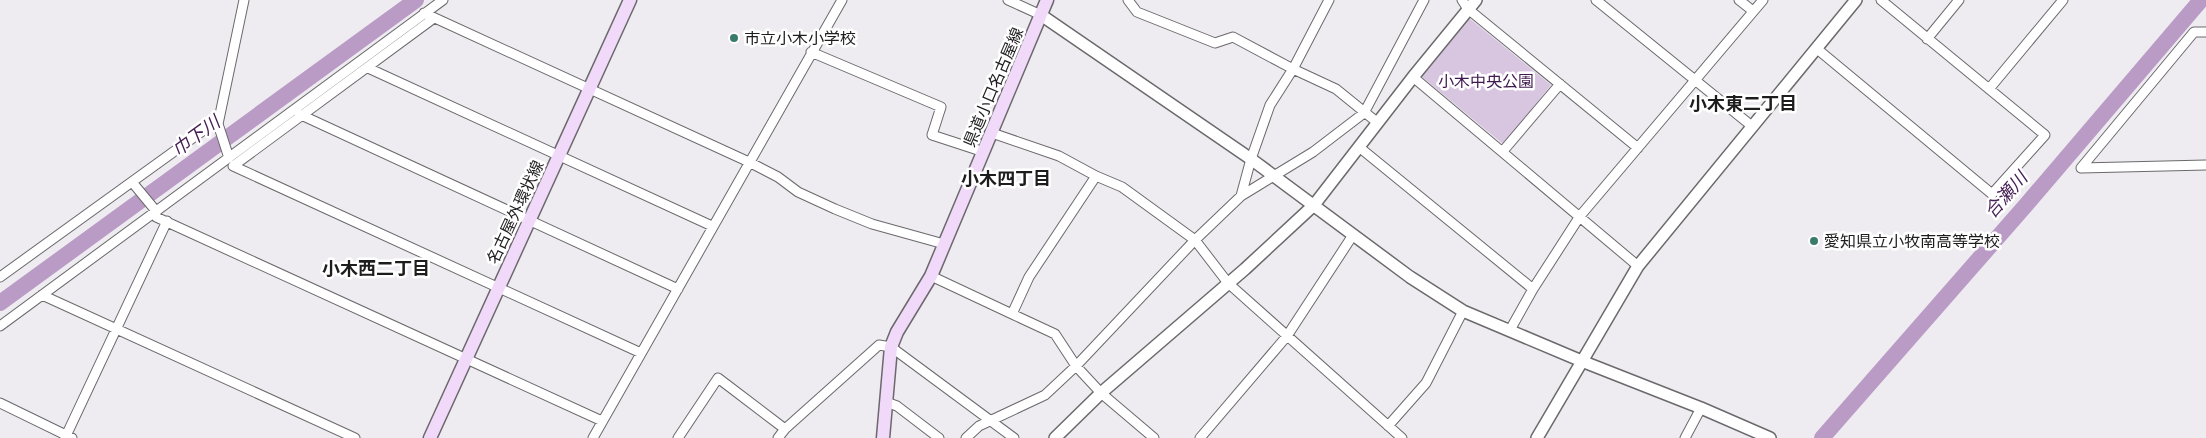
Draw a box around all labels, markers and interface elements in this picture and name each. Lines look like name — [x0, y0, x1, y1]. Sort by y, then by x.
street label: 県道小口名古屋線 — [960, 25, 1027, 150]
place label: 市立小木小学校 — [744, 29, 856, 48]
marker: 市立小木小学校 — [728, 32, 740, 44]
park label: 小木中央公園 — [1438, 72, 1534, 91]
district label: 小木東二丁目 — [1689, 93, 1797, 115]
water label: 巾下川 — [168, 110, 226, 161]
street label: 名古屋外環状線 — [483, 157, 548, 267]
water label: 合瀬川 — [1980, 166, 2033, 223]
district label: 小木四丁目 — [961, 168, 1051, 190]
place label: 愛知県立小牧南高等学校 — [1824, 232, 2000, 251]
marker: 愛知県立小牧南高等学校 — [1808, 235, 1820, 247]
district label: 小木西二丁目 — [322, 258, 430, 280]

